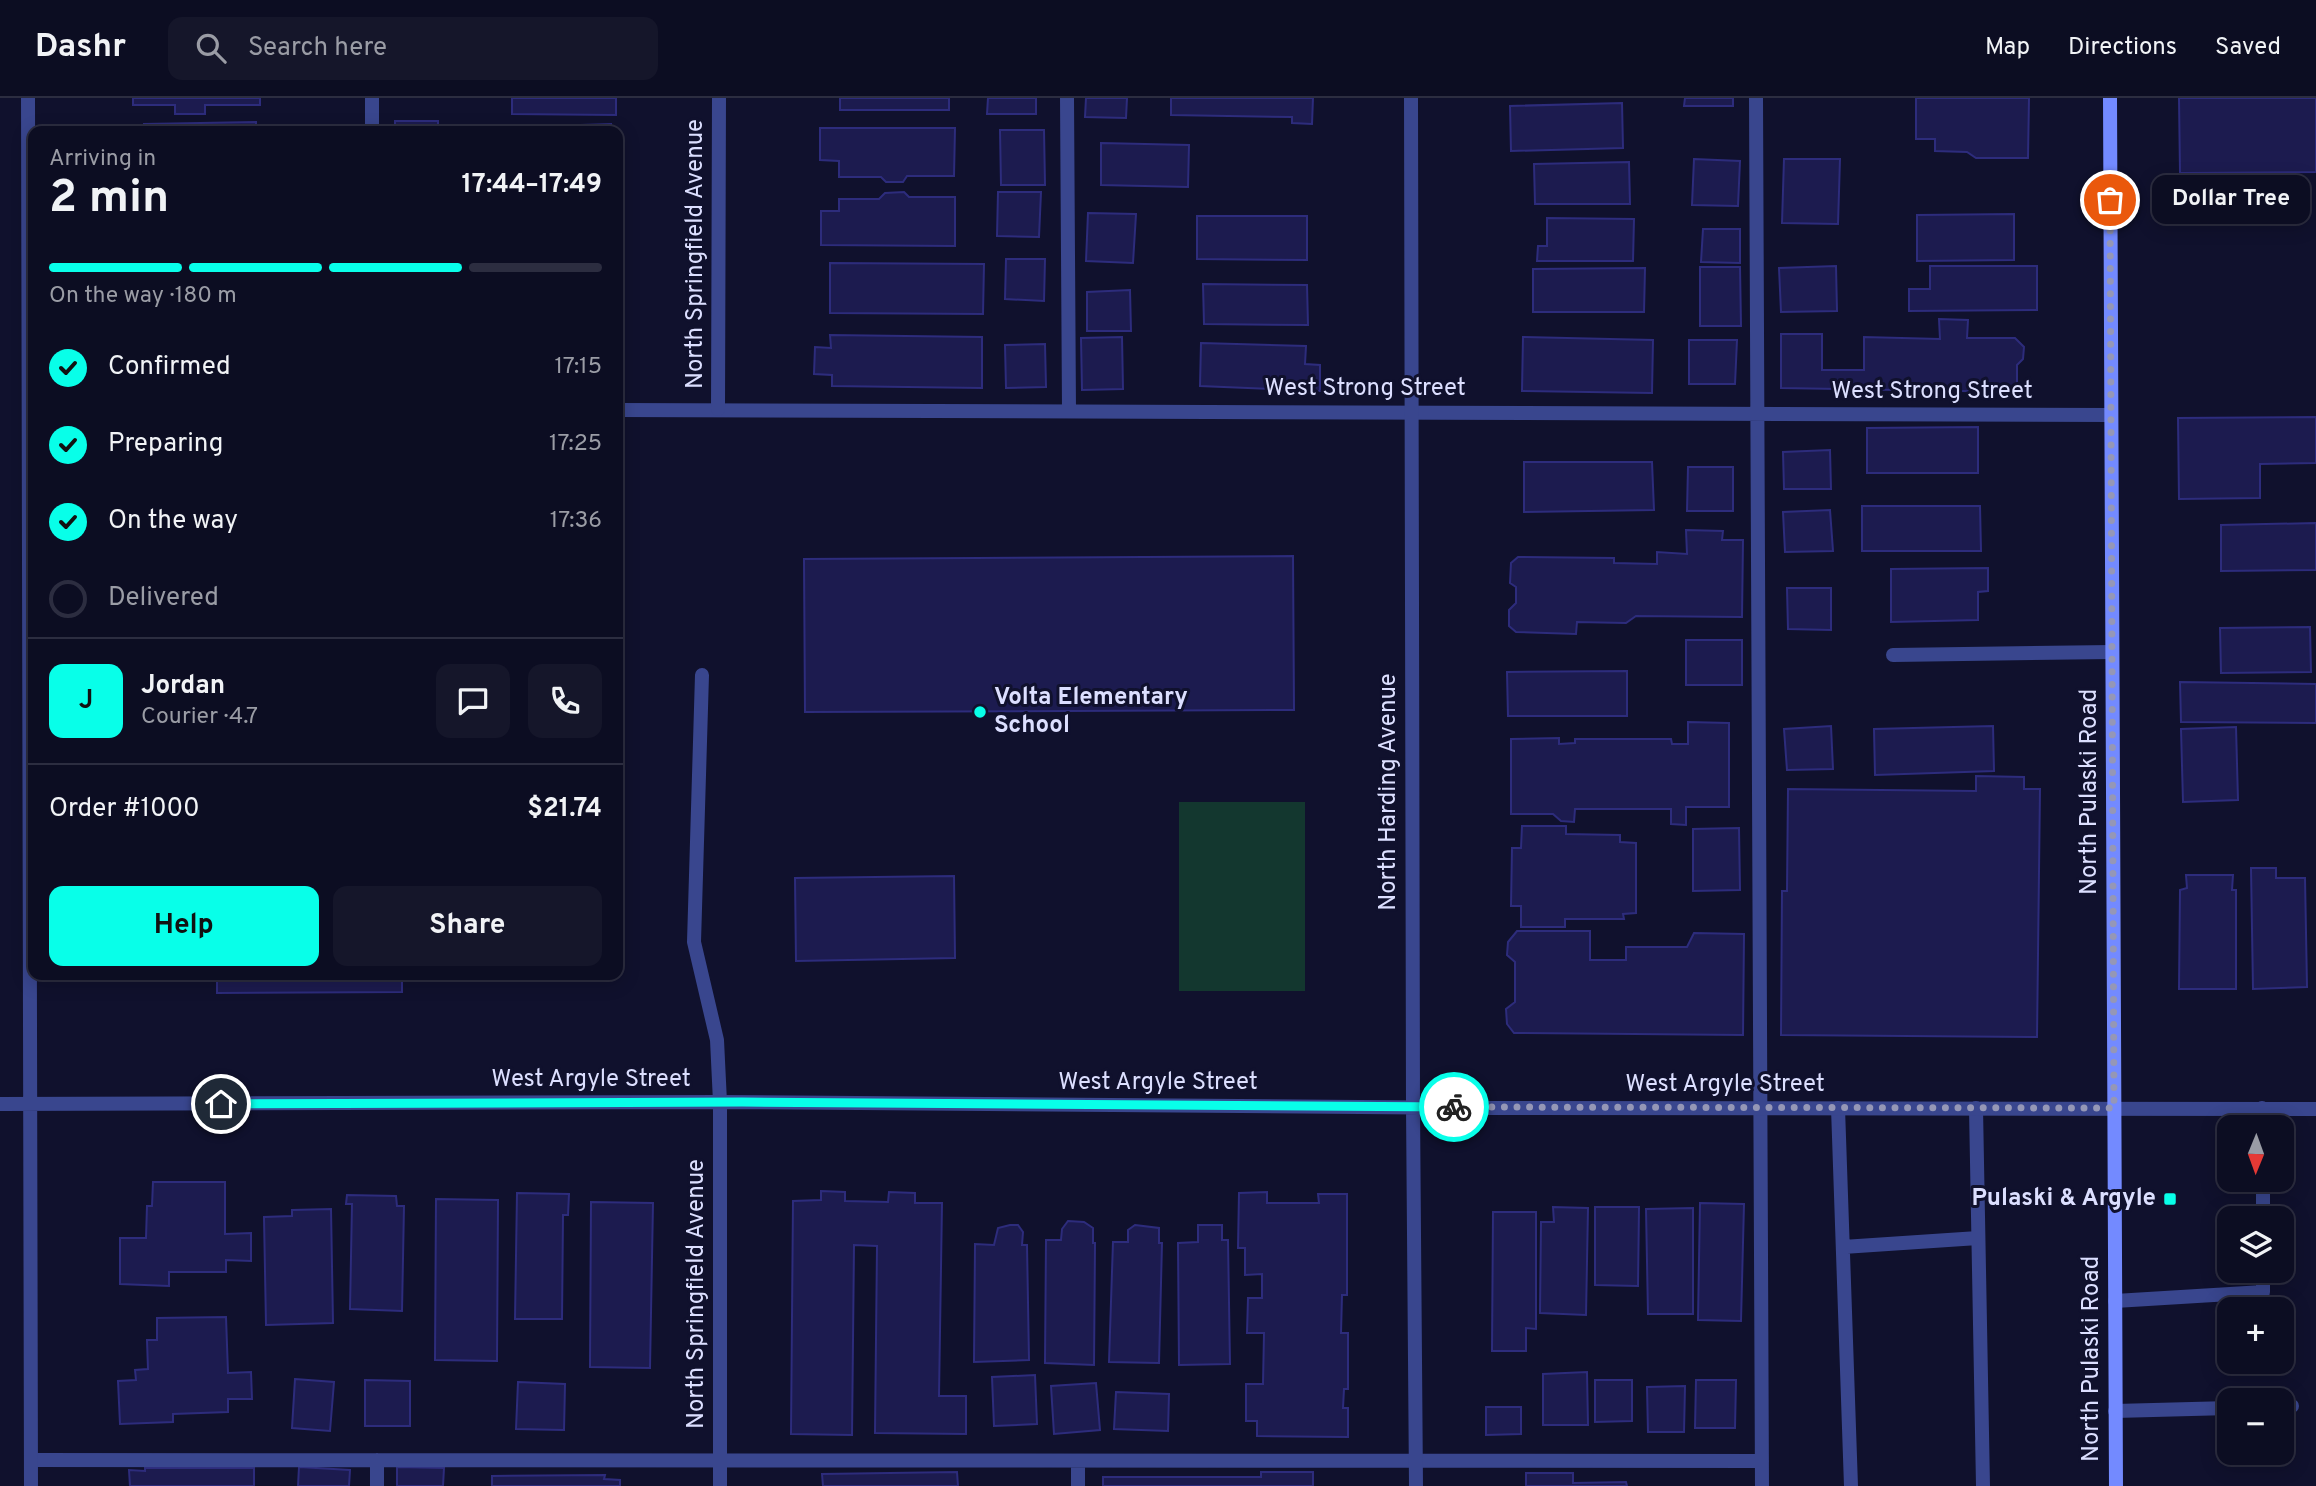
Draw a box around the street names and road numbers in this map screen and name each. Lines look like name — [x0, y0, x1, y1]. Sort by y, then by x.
street label: North Springfield Avenue — [681, 119, 711, 389]
street label: West Strong Street — [1264, 374, 1466, 404]
street label: West Strong Street — [1831, 377, 2033, 407]
street label: North Harding Avenue — [1374, 673, 1404, 911]
street label: North Pulaski Road — [2075, 689, 2105, 895]
street label: West Argyle Street — [491, 1065, 691, 1095]
street label: West Argyle Street — [1058, 1068, 1258, 1098]
street label: West Argyle Street — [1625, 1070, 1825, 1100]
street label: North Springfield Avenue — [682, 1159, 712, 1429]
street label: North Pulaski Road — [2077, 1256, 2107, 1462]

